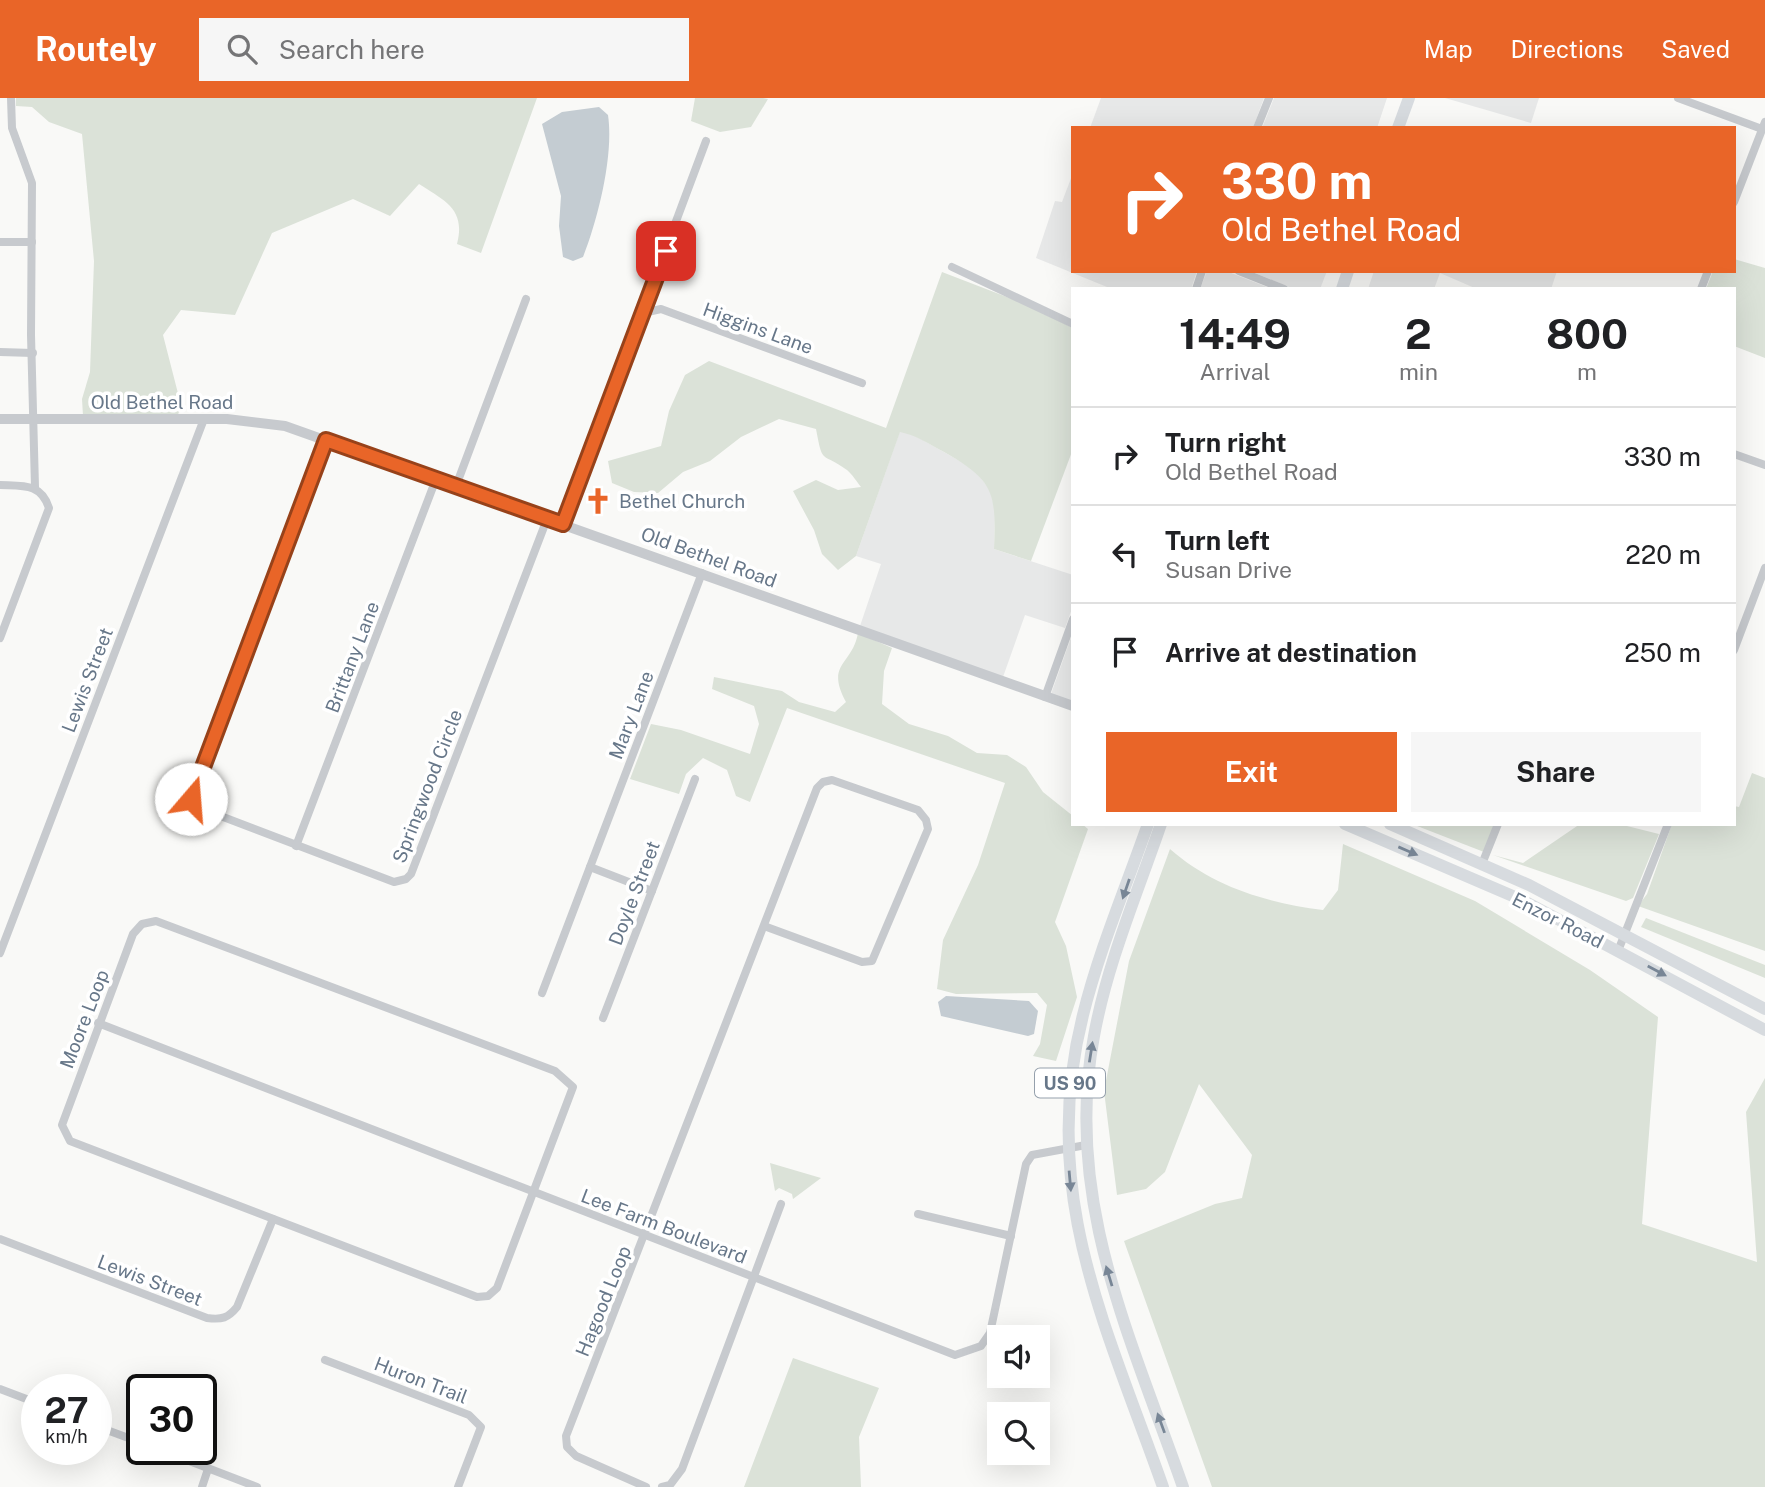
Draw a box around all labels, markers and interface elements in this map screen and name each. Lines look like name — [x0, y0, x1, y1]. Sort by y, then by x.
search box — [199, 18, 689, 81]
text: Routely — [35, 30, 157, 68]
icon: search — [223, 30, 261, 68]
text: Search here — [279, 34, 425, 65]
text: Map — [1424, 35, 1473, 63]
text: Directions — [1511, 35, 1623, 63]
text: Saved — [1661, 35, 1730, 63]
text: 330 m — [1221, 152, 1372, 210]
icon: right — [1106, 154, 1197, 245]
text: Old Bethel Road — [1221, 211, 1461, 248]
pin — [636, 221, 696, 281]
icon: arrive — [647, 232, 685, 270]
street label: Higgins Lane — [700, 298, 816, 358]
text: 14:49 — [1179, 309, 1291, 358]
text: 2 — [1405, 309, 1432, 358]
text: 800 — [1546, 309, 1628, 358]
text: Arrival — [1199, 358, 1270, 385]
text: min — [1399, 358, 1438, 385]
text: m — [1577, 358, 1597, 385]
street label: Old Bethel Road — [91, 391, 233, 413]
text: Turn right — [1165, 427, 1287, 458]
icon: right — [1106, 437, 1144, 475]
text: 330 m — [1624, 441, 1701, 472]
text: Old Bethel Road — [1165, 458, 1338, 485]
church icon: Bethel Church — [583, 486, 613, 516]
place label: Bethel Church — [619, 490, 745, 512]
street label: Old Bethel Road — [638, 522, 780, 592]
text: Turn left — [1165, 525, 1270, 556]
icon: left — [1106, 535, 1144, 573]
text: 220 m — [1625, 539, 1701, 570]
text: Susan Drive — [1165, 556, 1292, 583]
street label: Brittany Lane — [321, 598, 383, 716]
street label: Lewis Street — [57, 625, 117, 735]
icon: arrive — [1106, 633, 1144, 671]
text: Arrive at destination — [1165, 637, 1417, 668]
text: 250 m — [1624, 637, 1701, 668]
street label: Mary Lane — [604, 668, 658, 762]
street label: Springwood Circle — [388, 706, 466, 866]
button: Exit — [1106, 732, 1397, 812]
button: Share — [1411, 732, 1701, 812]
position arrow — [154, 762, 228, 836]
street label: Doyle Street — [604, 838, 664, 948]
one-way arrow — [1398, 845, 1418, 857]
one-way arrow — [1120, 878, 1131, 899]
street label: Enzor Road — [1509, 888, 1607, 952]
one-way arrow — [1647, 965, 1666, 977]
street label: Moore Loop — [55, 966, 113, 1072]
one-way arrow — [1086, 1040, 1097, 1062]
road number: US 90 — [1035, 1068, 1105, 1098]
one-way arrow — [1065, 1170, 1076, 1192]
street label: Lee Farm Boulevard — [578, 1184, 750, 1268]
street label: Hagood Loop — [571, 1242, 635, 1360]
street label: Lewis Street — [95, 1250, 205, 1310]
one-way arrow — [1104, 1265, 1114, 1286]
map controls — [987, 1325, 1050, 1465]
button: sound — [987, 1325, 1050, 1388]
street label: Huron Trail — [371, 1352, 471, 1408]
speed limit sign: 30 — [126, 1374, 217, 1465]
text: 27 — [44, 1390, 89, 1431]
button: search — [987, 1402, 1050, 1465]
one-way arrow — [1155, 1412, 1166, 1433]
text: km/h — [45, 1426, 88, 1447]

